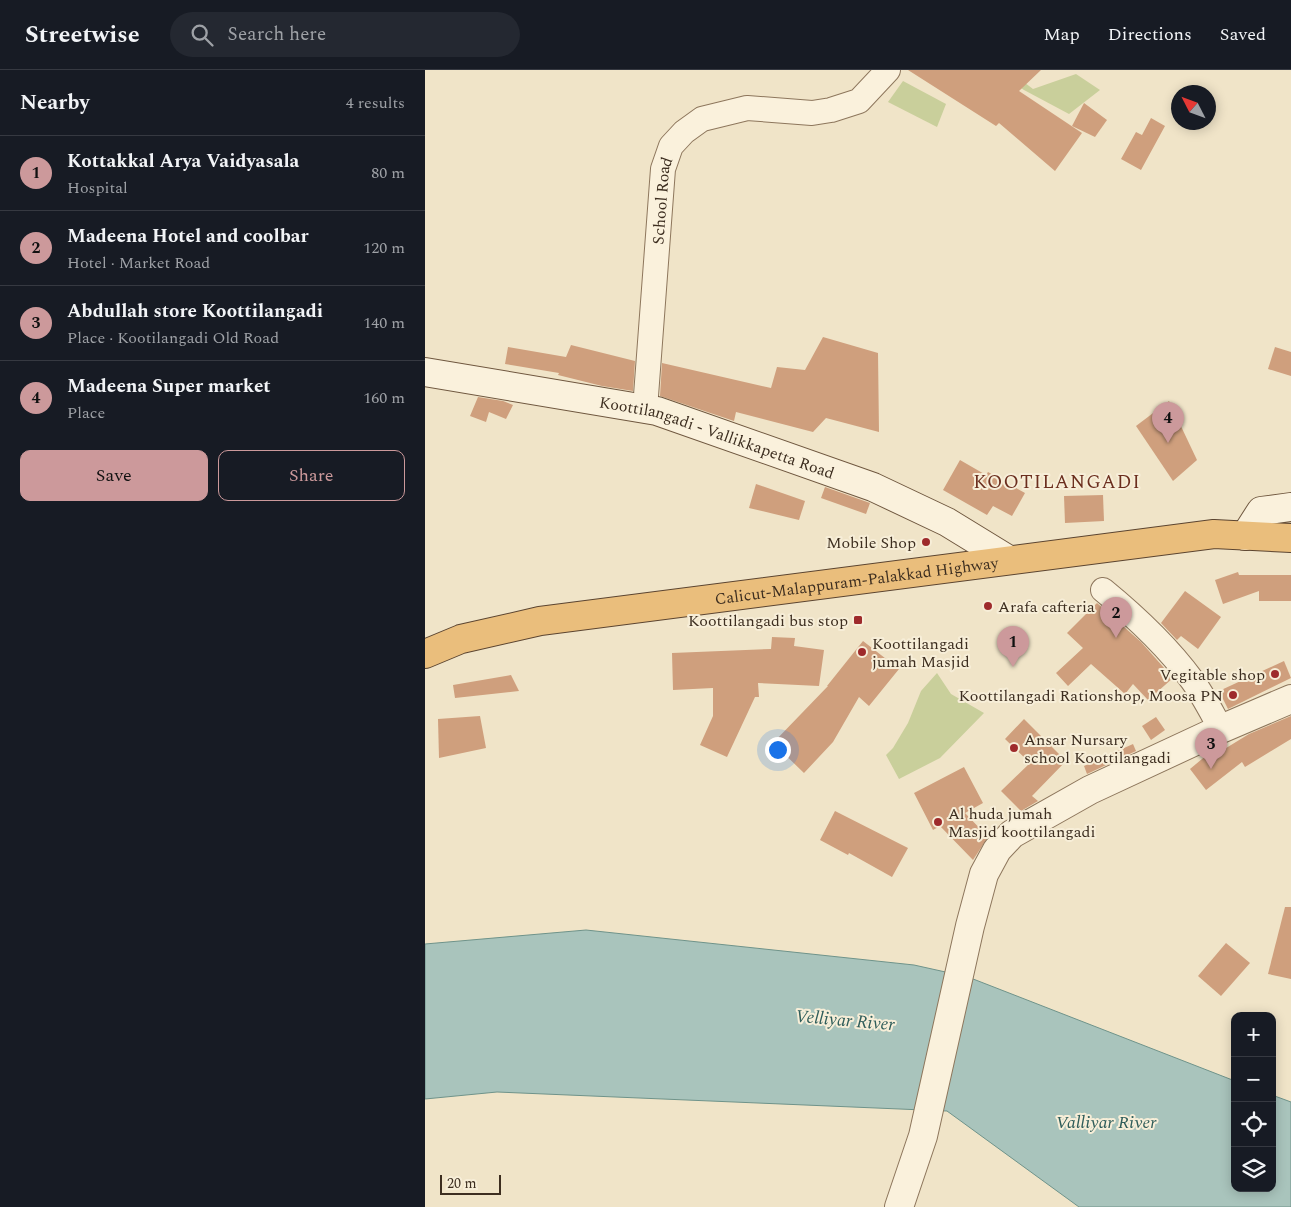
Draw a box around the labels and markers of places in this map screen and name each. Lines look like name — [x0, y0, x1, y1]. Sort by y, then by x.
pin: 4 — [1152, 402, 1184, 443]
place label: Mobile Shop — [826, 531, 916, 555]
marker: Mobile Shop — [920, 536, 932, 548]
place label: Arafa cafteria — [998, 595, 1095, 619]
pin: 2 — [1100, 597, 1132, 638]
marker: Arafa cafteria — [982, 600, 994, 612]
place label: Koottilangadi bus stop — [688, 609, 848, 633]
marker: Koottilangadi bus stop — [852, 614, 864, 626]
pin: 1 — [997, 626, 1029, 667]
place label: Koottilangadi jumah Masjid — [872, 632, 970, 674]
marker: Koottilangadi jumah Masjid — [856, 646, 868, 658]
place label: Vegitable shop — [1160, 663, 1265, 687]
marker: Vegitable shop — [1269, 668, 1281, 680]
place label: Koottilangadi Rationshop, Moosa PN — [959, 684, 1223, 708]
marker: Koottilangadi Rationshop, Moosa PN — [1227, 689, 1239, 701]
place label: Ansar Nursary school Koottilangadi — [1024, 728, 1171, 770]
pin: 3 — [1195, 728, 1227, 769]
marker: Ansar Nursary school Koottilangadi — [1008, 742, 1020, 754]
place label: Al huda jumah Masjid koottilangadi — [948, 802, 1095, 844]
marker: Al huda jumah Masjid koottilangadi — [932, 816, 944, 828]

